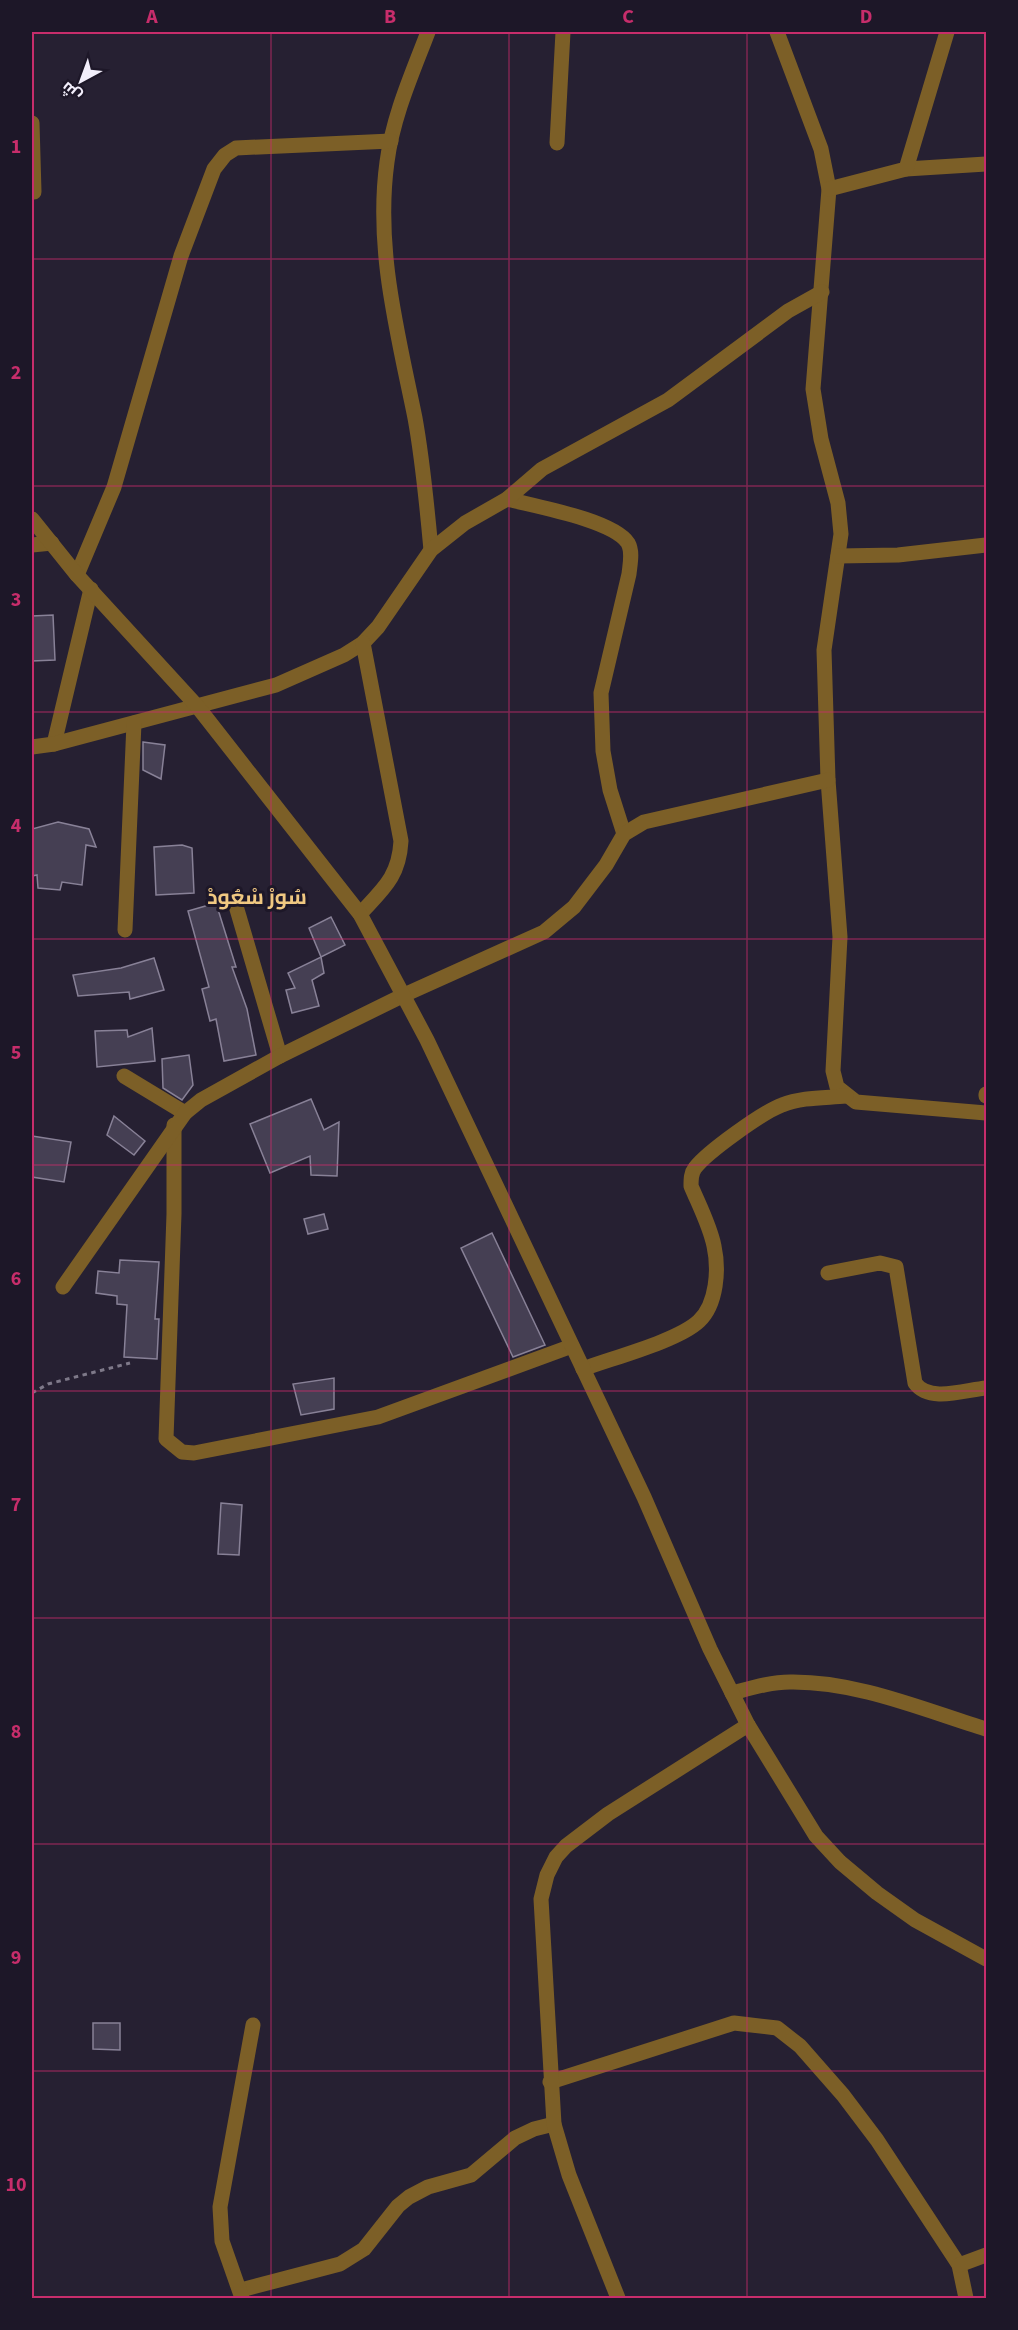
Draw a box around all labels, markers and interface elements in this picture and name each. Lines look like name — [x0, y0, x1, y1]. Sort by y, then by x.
text: A — [145, 3, 158, 31]
text: B — [384, 3, 396, 31]
text: C — [622, 3, 634, 31]
text: D — [860, 3, 872, 31]
north arrow — [51, 51, 111, 111]
text: ش — [57, 77, 87, 107]
text: 1 — [11, 133, 21, 161]
text: 2 — [11, 359, 21, 387]
text: 3 — [11, 586, 21, 614]
text: 4 — [11, 812, 22, 840]
district label: سُورْ سْعُودْ — [207, 882, 307, 912]
text: 5 — [11, 1039, 21, 1067]
text: 6 — [11, 1265, 21, 1293]
text: 7 — [11, 1491, 21, 1519]
text: 8 — [11, 1718, 21, 1746]
text: 9 — [11, 1944, 21, 1972]
text: 10 — [5, 2171, 27, 2199]

